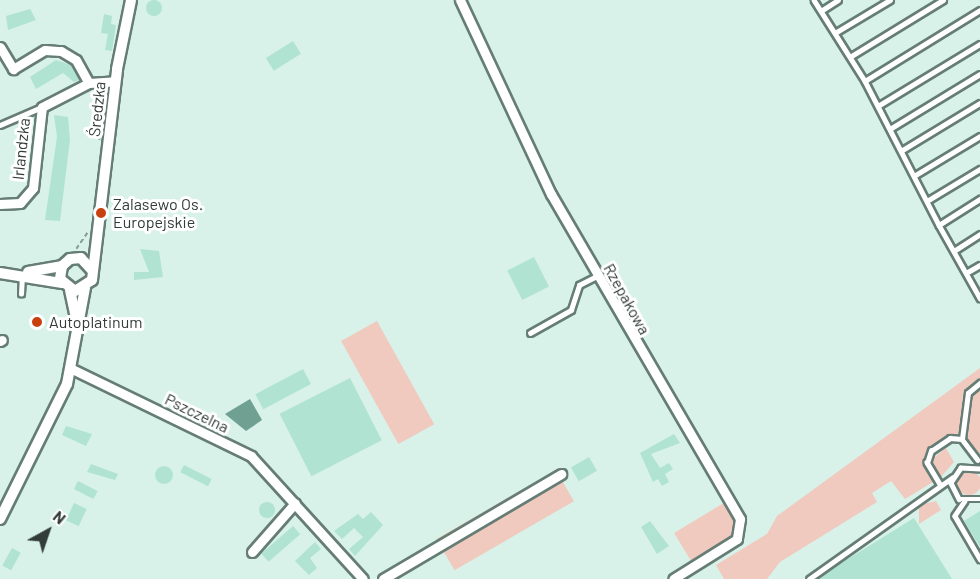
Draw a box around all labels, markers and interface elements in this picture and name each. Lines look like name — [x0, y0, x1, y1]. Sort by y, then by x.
street label: Średzka — [85, 80, 109, 138]
street label: Irlandzka — [8, 117, 34, 181]
place label: Zalasewo Os. Europejskie — [113, 194, 203, 232]
marker: Zalasewo Os. Europejskie — [94, 206, 108, 220]
street label: Rzepakowa — [600, 260, 654, 338]
place label: Autoplatinum — [49, 312, 143, 332]
marker: Autoplatinum — [30, 315, 44, 329]
street label: Pszczelna — [162, 389, 232, 437]
north arrow — [18, 501, 78, 561]
text: N — [50, 506, 70, 528]

